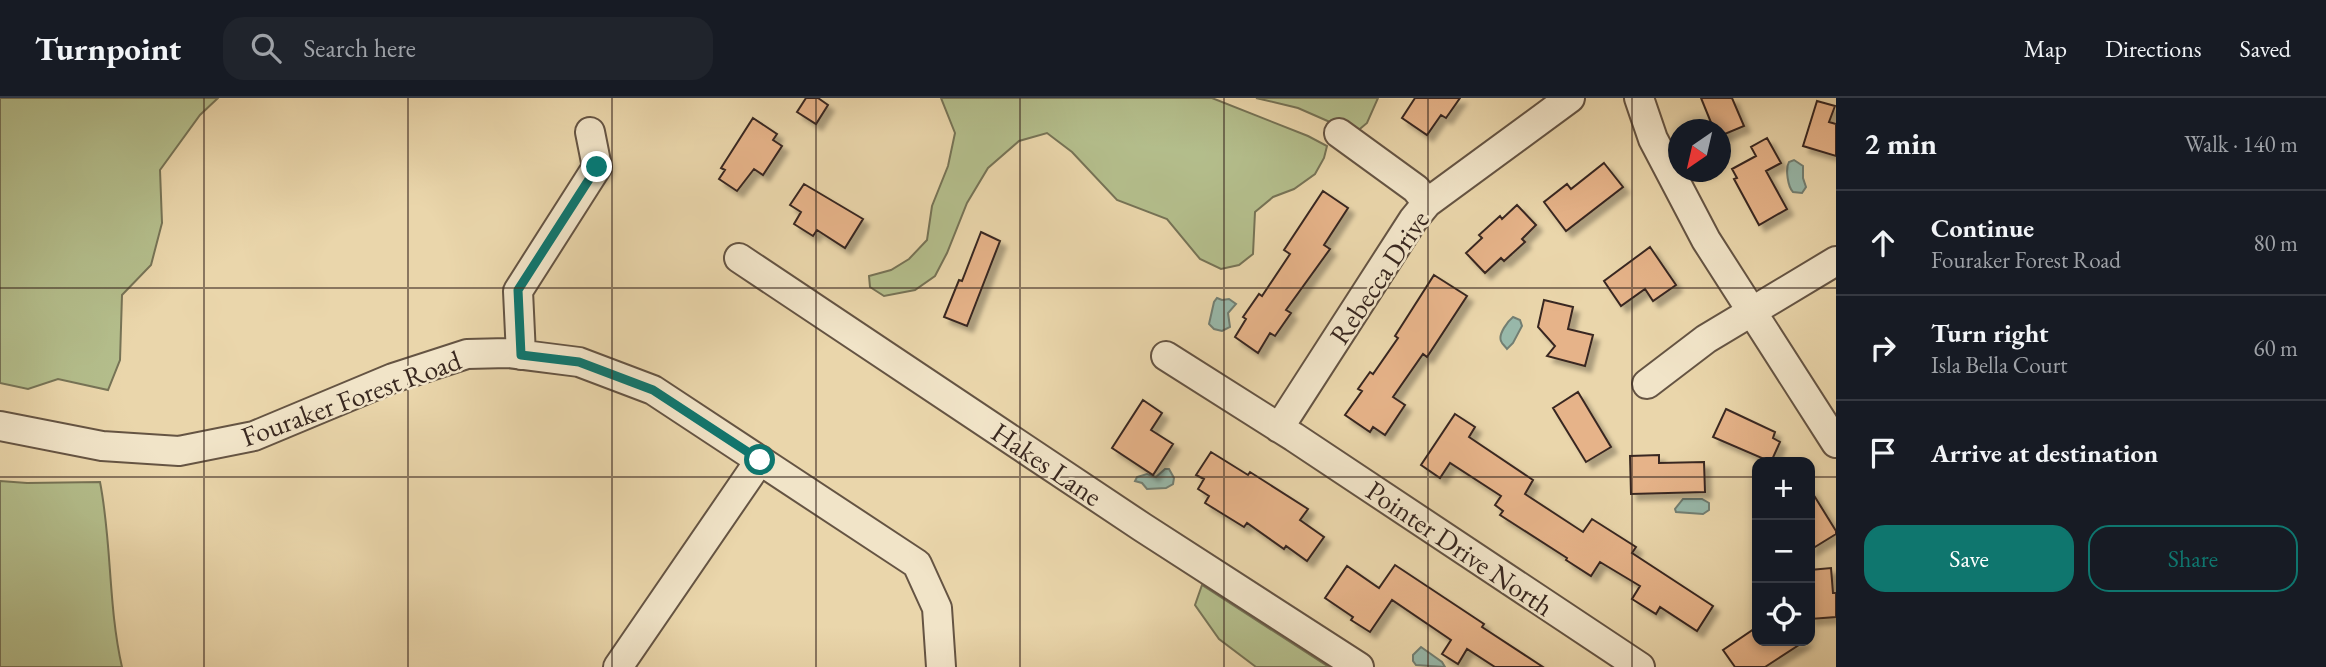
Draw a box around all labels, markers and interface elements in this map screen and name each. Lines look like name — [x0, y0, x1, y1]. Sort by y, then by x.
search box — [223, 17, 713, 80]
text: Turnpoint — [35, 27, 181, 70]
icon: search — [247, 29, 285, 67]
text: Search here — [303, 31, 416, 65]
text: Map — [2024, 33, 2067, 64]
text: Directions — [2105, 33, 2202, 64]
text: Saved — [2240, 33, 2291, 64]
north arrow — [1668, 119, 1731, 182]
text: 2 min — [1864, 124, 1937, 163]
text: Walk · 140 m — [2184, 129, 2298, 159]
route end — [581, 151, 612, 182]
street label: Rebecca Drive — [1321, 203, 1437, 351]
text: Continue — [1931, 211, 2034, 245]
icon: ahead — [1864, 224, 1902, 262]
text: 80 m — [2253, 228, 2298, 258]
text: Fouraker Forest Road — [1931, 245, 2121, 275]
text: Turn right — [1931, 316, 2049, 350]
icon: right — [1864, 329, 1902, 367]
text: 60 m — [2253, 333, 2298, 363]
street label: Fouraker Forest Road — [236, 341, 467, 454]
text: Isla Bella Court — [1931, 350, 2068, 380]
street label: Hakes Lane — [985, 414, 1109, 514]
icon: arrive — [1864, 434, 1902, 472]
text: Arrive at destination — [1931, 436, 2158, 470]
route start — [744, 444, 775, 475]
map controls — [1752, 457, 1815, 646]
button: + — [1752, 457, 1815, 520]
street label: Pointer Drive North — [1359, 472, 1561, 624]
button: − — [1752, 520, 1815, 583]
button: Save — [1864, 525, 2074, 592]
button: Share — [2088, 525, 2298, 592]
button: locate — [1752, 583, 1815, 646]

